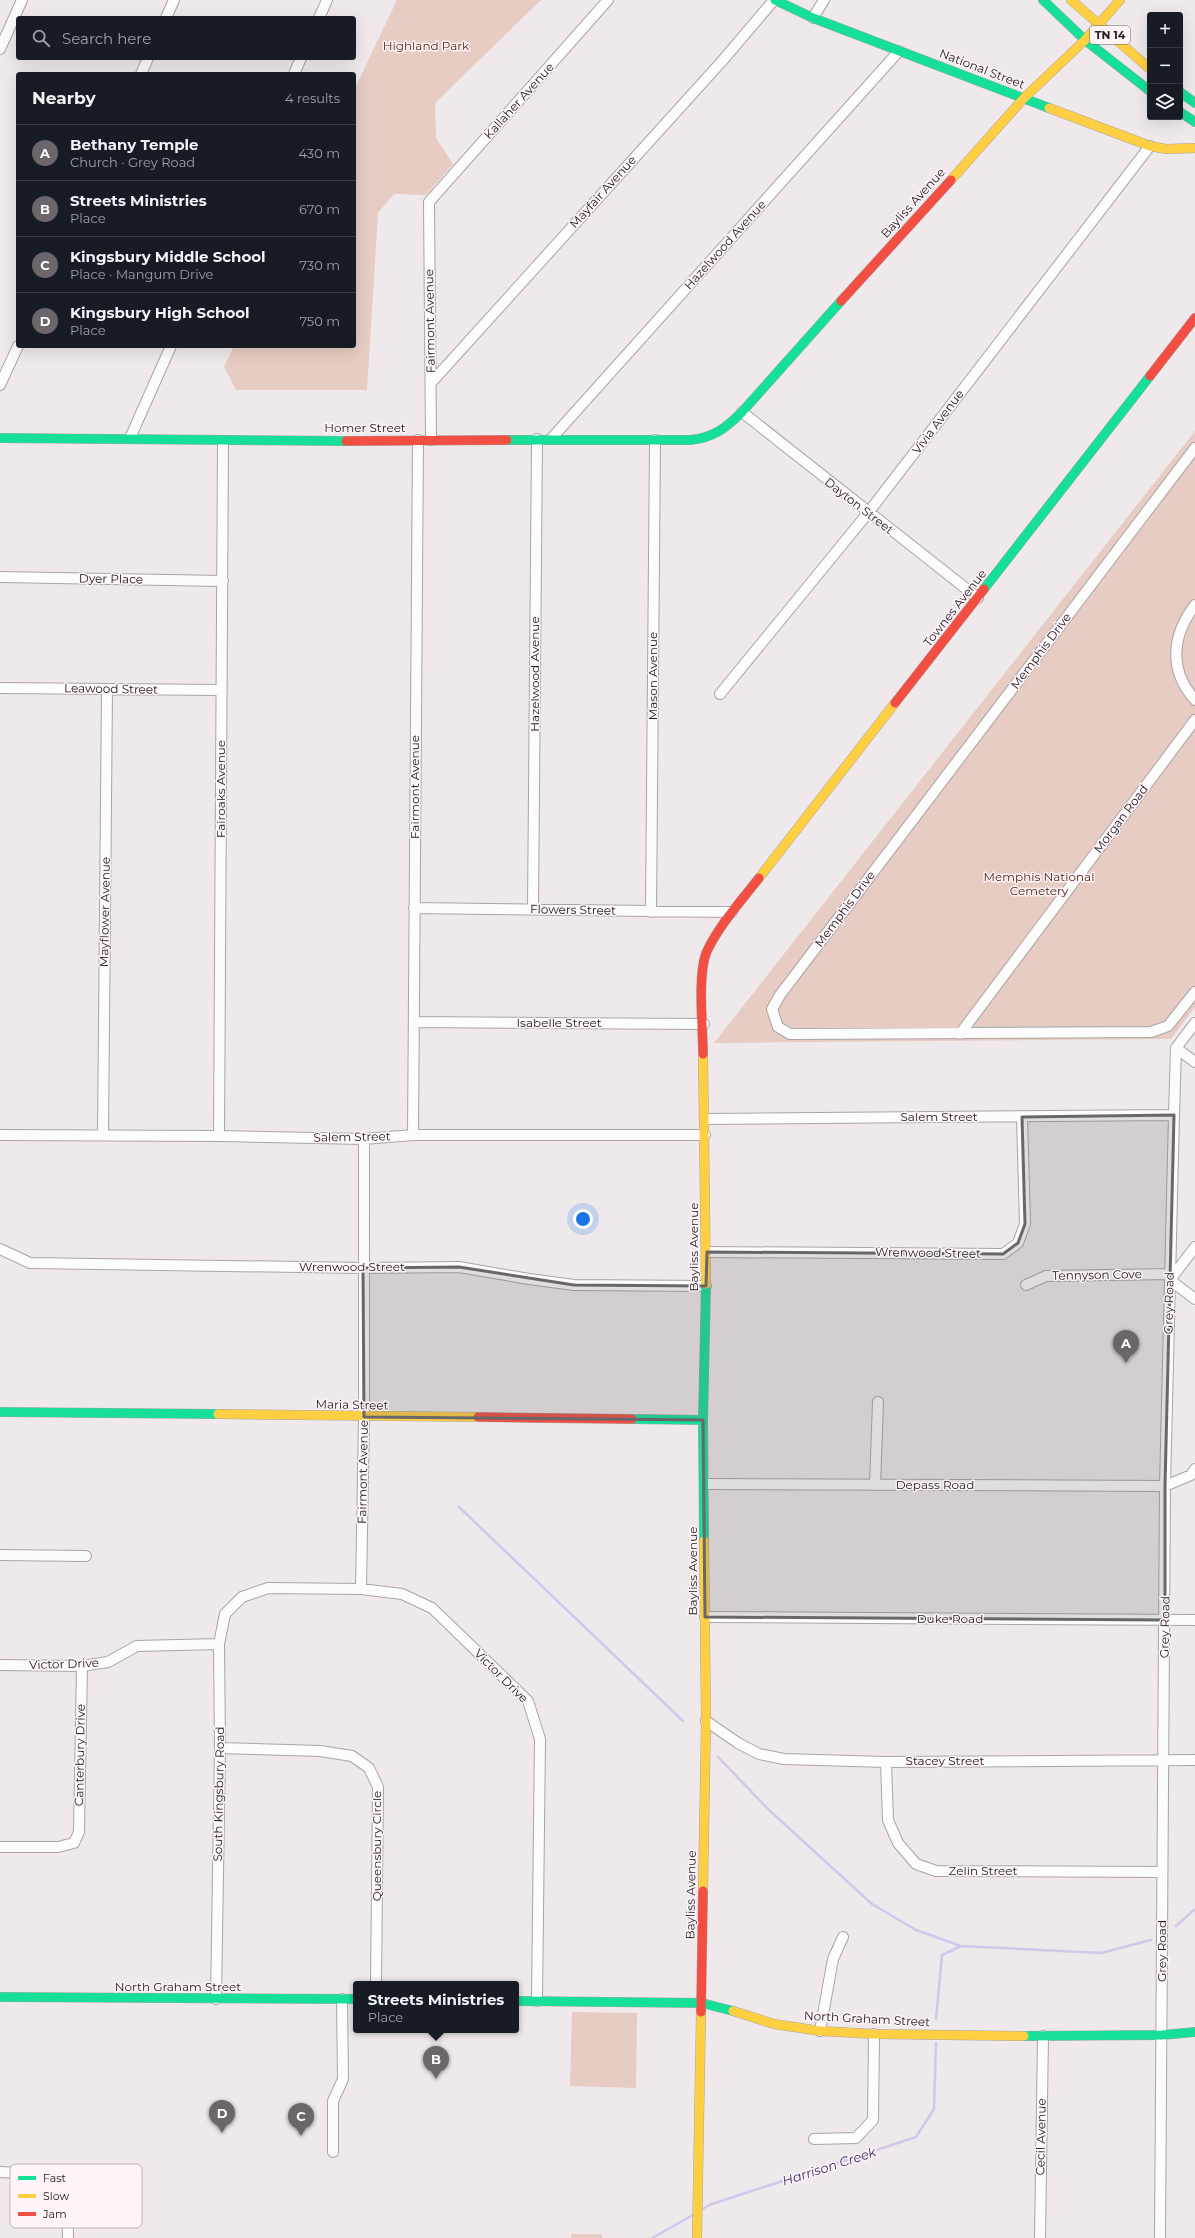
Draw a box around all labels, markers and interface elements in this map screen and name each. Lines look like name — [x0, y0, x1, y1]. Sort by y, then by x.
map controls — [1147, 12, 1183, 120]
button: + — [1147, 12, 1183, 48]
search box — [16, 16, 356, 60]
road number: TN 14 — [1090, 26, 1130, 44]
icon: search — [30, 27, 52, 49]
text: Search here — [62, 29, 151, 48]
park label: Highland Park — [383, 38, 470, 53]
street label: National Street — [937, 45, 1027, 92]
button: − — [1147, 48, 1183, 84]
street label: Kallaher Avenue — [480, 59, 557, 142]
button: layers — [1147, 84, 1183, 120]
text: Nearby — [32, 88, 96, 108]
text: 4 results — [285, 90, 340, 106]
text: Bethany Temple — [70, 135, 199, 154]
text: A — [40, 145, 50, 161]
text: 430 m — [298, 145, 340, 161]
street label: Mayfair Avenue — [566, 152, 639, 231]
text: Church · Grey Road — [70, 154, 195, 170]
street label: Bayliss Avenue — [877, 165, 948, 241]
text: Streets Ministries — [70, 191, 207, 210]
street label: Hazelwood Avenue — [680, 197, 769, 293]
text: B — [40, 201, 50, 217]
text: 670 m — [299, 201, 340, 217]
text: Place — [70, 210, 106, 226]
text: Kingsbury Middle School — [70, 247, 266, 266]
text: C — [40, 257, 50, 273]
text: 730 m — [299, 257, 340, 273]
text: Place · Mangum Drive — [70, 266, 213, 282]
street label: Fairmont Avenue — [421, 269, 438, 373]
text: Kingsbury High School — [70, 303, 250, 322]
text: D — [40, 313, 50, 329]
text: 750 m — [299, 313, 340, 329]
text: Place — [70, 322, 106, 338]
street label: Vivia Avenue — [909, 387, 967, 457]
street label: Homer Street — [324, 420, 406, 435]
street label: Dayton Street — [822, 474, 897, 537]
street label: Townes Avenue — [920, 566, 989, 649]
street label: Dyer Place — [79, 570, 143, 587]
street label: Memphis Drive — [1007, 610, 1074, 692]
street label: Hazelwood Avenue — [527, 616, 542, 732]
street label: Mason Avenue — [645, 632, 660, 720]
street label: Leawood Street — [64, 680, 158, 697]
street label: Fairmont Avenue — [407, 735, 422, 839]
street label: Fairoaks Avenue — [213, 740, 228, 838]
street label: Morgan Road — [1090, 782, 1151, 856]
street label: Mayflower Avenue — [96, 857, 113, 967]
street label: Memphis Drive — [811, 868, 878, 950]
park label: Memphis National Cemetery — [984, 869, 1094, 898]
street label: Flowers Street — [530, 901, 616, 918]
street label: Isabelle Street — [516, 1015, 602, 1030]
street label: Salem Street — [900, 1109, 978, 1124]
street label: Salem Street — [313, 1128, 391, 1145]
street label: Bayliss Avenue — [686, 1203, 701, 1292]
your location — [573, 1209, 593, 1229]
street label: Wrenwood Street — [875, 1244, 981, 1261]
street label: Wrenwood Street — [299, 1259, 405, 1274]
street label: Tennyson Cove — [1052, 1266, 1142, 1283]
street label: Grey Road — [1160, 1272, 1177, 1334]
pin: A — [1113, 1330, 1139, 1363]
street label: Maria Street — [315, 1396, 389, 1413]
street label: Fairmont Avenue — [354, 1420, 371, 1524]
street label: Depass Road — [896, 1477, 974, 1492]
street label: Bayliss Avenue — [685, 1527, 700, 1616]
street label: Grey Road — [1156, 1596, 1173, 1658]
street label: Duke Road — [917, 1611, 983, 1626]
street label: Victor Drive — [471, 1646, 531, 1706]
street label: Victor Drive — [29, 1655, 99, 1672]
street label: Canterbury Drive — [71, 1704, 88, 1806]
street label: South Kingsbury Road — [210, 1726, 227, 1862]
street label: Stacey Street — [906, 1753, 985, 1768]
street label: Queensbury Circle — [369, 1791, 384, 1901]
street label: Bayliss Avenue — [682, 1850, 699, 1940]
street label: Zelin Street — [949, 1863, 1018, 1878]
street label: Grey Road — [1154, 1920, 1169, 1982]
street label: North Graham Street — [115, 1979, 241, 1994]
popup — [353, 1981, 519, 2033]
text: Streets Ministries — [368, 1990, 504, 2009]
street label: North Graham Street — [804, 2008, 931, 2029]
text: Place — [368, 2009, 403, 2025]
pin: B — [423, 2046, 449, 2079]
street label: Cecil Avenue — [1032, 2098, 1049, 2176]
pin: D — [209, 2100, 235, 2133]
pin: C — [288, 2103, 314, 2136]
water label: Harrison Creek — [780, 2143, 879, 2189]
legend — [10, 2164, 142, 2228]
text: Fast — [43, 2171, 67, 2185]
text: Slow — [43, 2189, 69, 2203]
text: Jam — [42, 2207, 67, 2221]

